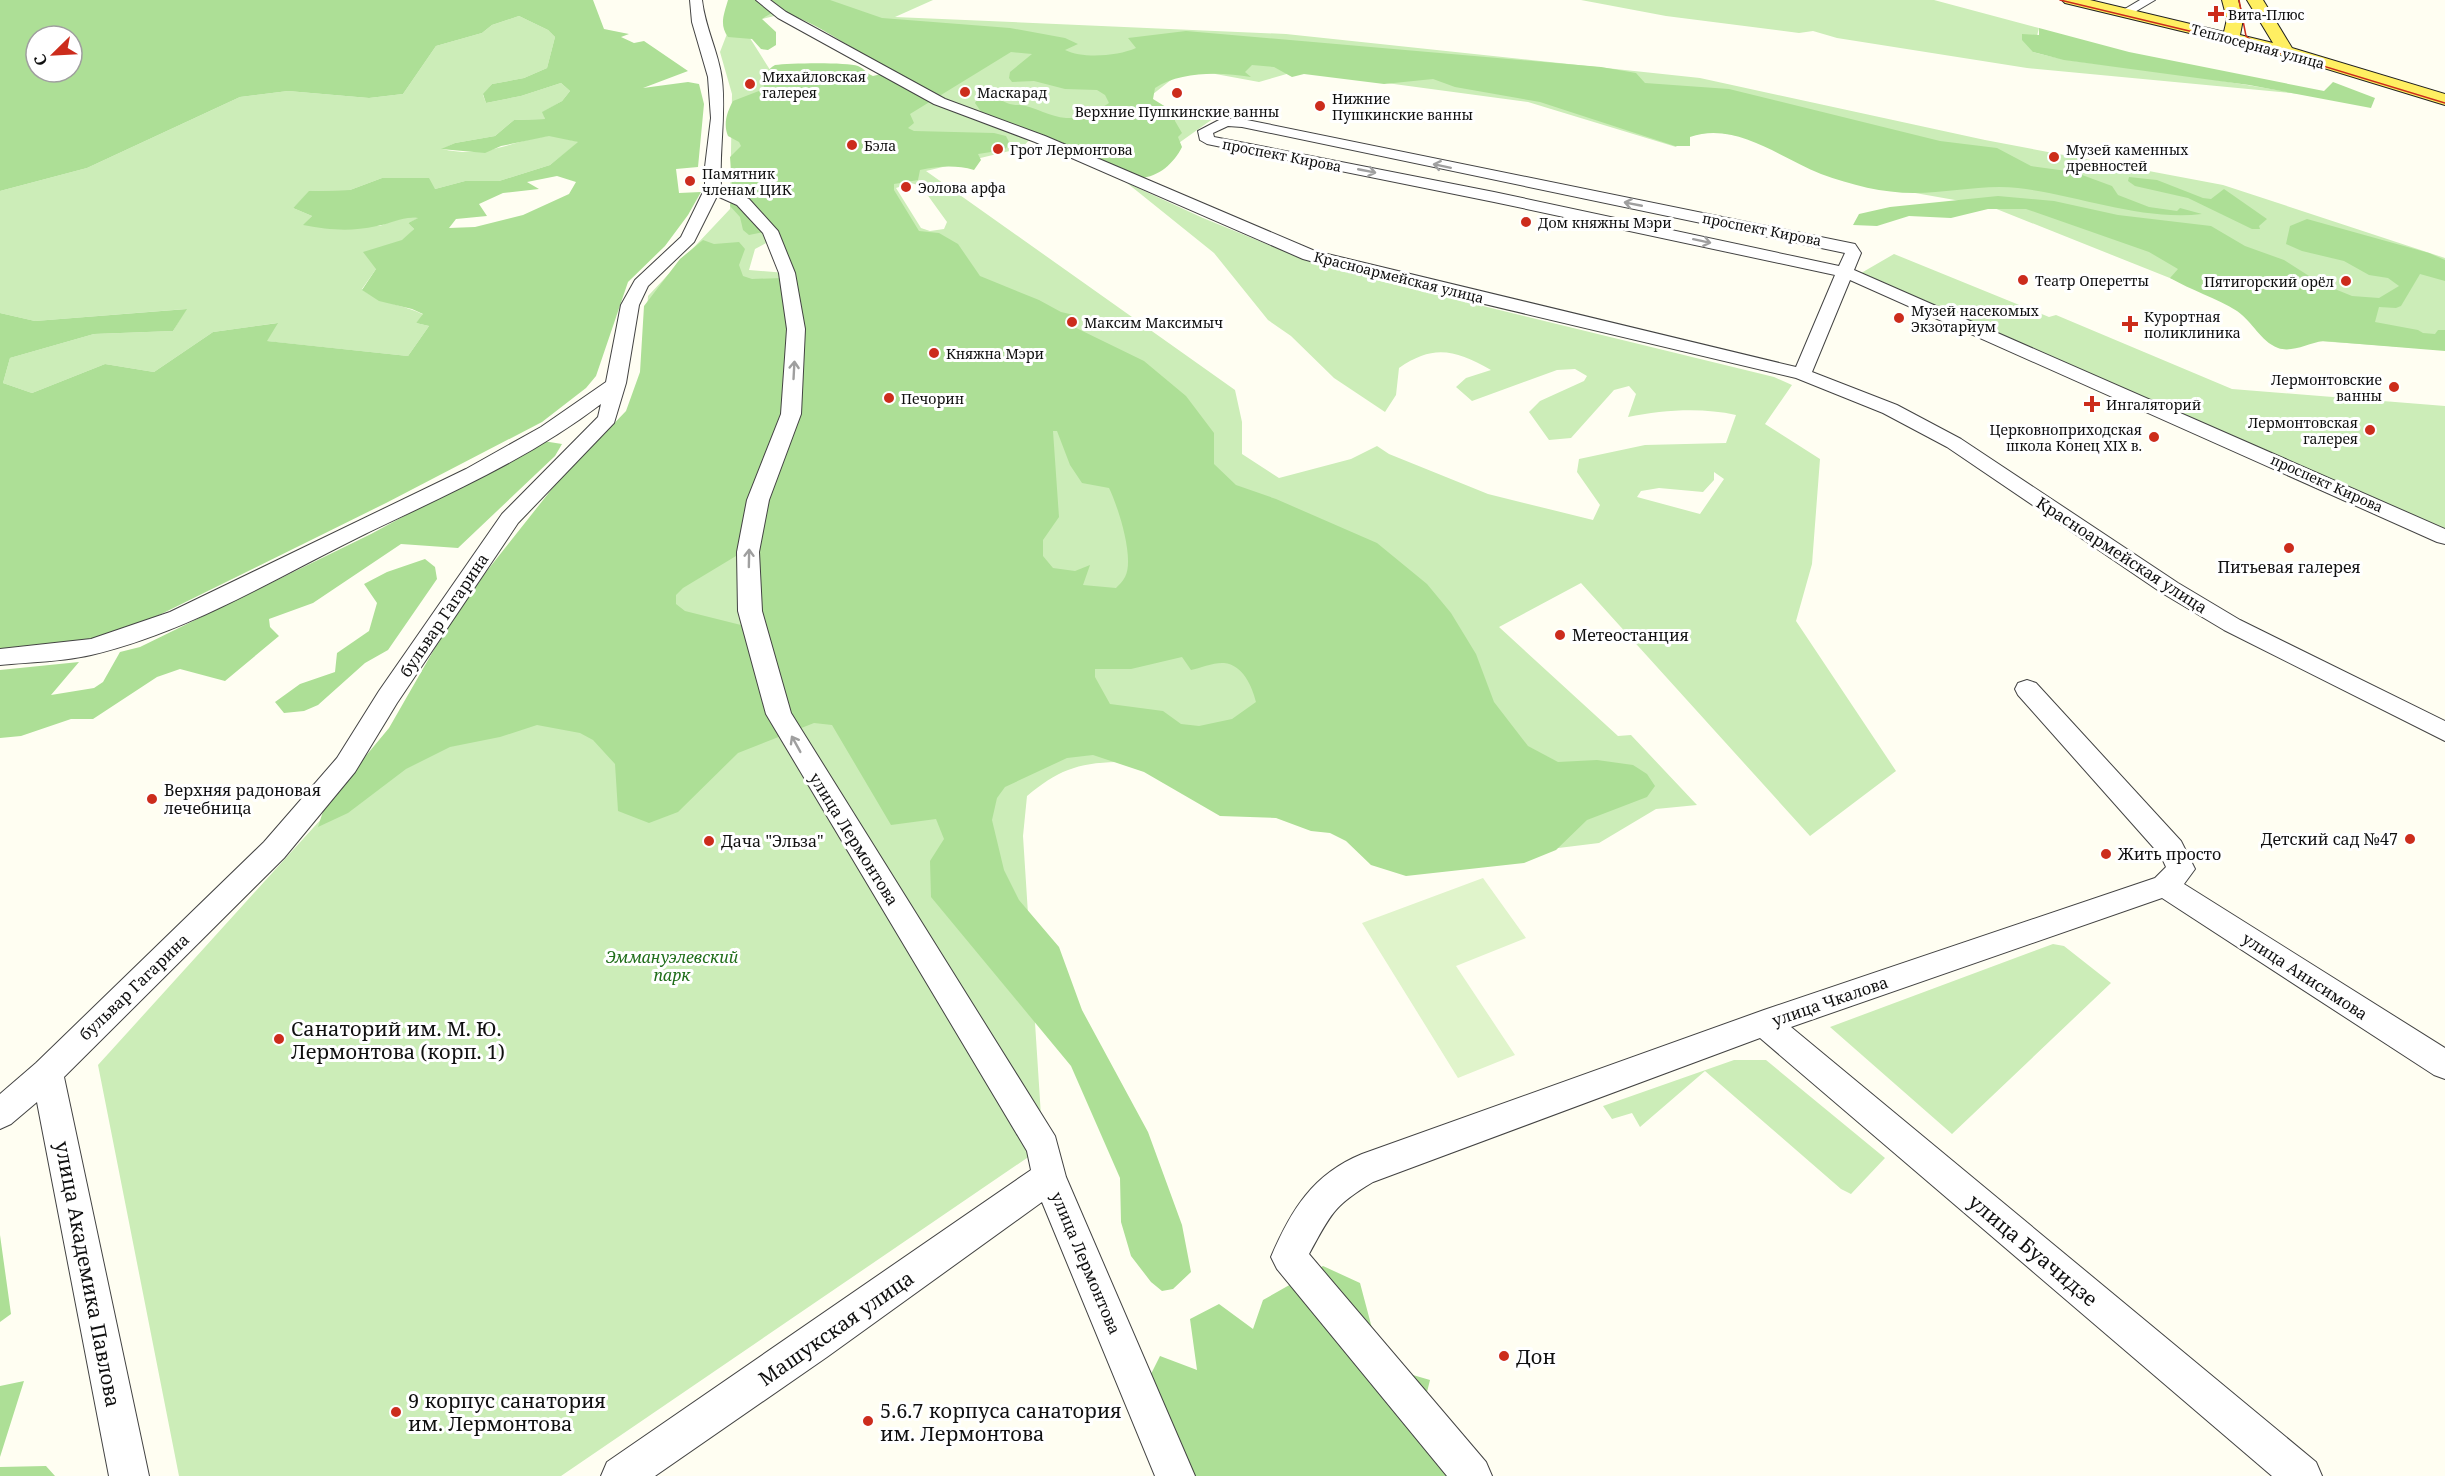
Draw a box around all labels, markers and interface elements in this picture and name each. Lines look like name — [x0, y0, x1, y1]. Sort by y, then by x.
place label: Вита-Плюс — [2228, 5, 2305, 24]
marker: Вита-Плюс — [2209, 7, 2223, 21]
street label: Теплосерная улица — [2189, 19, 2327, 73]
north arrow — [24, 24, 84, 84]
text: С — [28, 51, 52, 69]
place label: Михайловская галерея — [762, 67, 866, 102]
marker: Михайловская галерея — [743, 77, 757, 91]
place label: Маскарад — [977, 83, 1047, 102]
marker: Маскарад — [958, 85, 972, 99]
marker: Верхние Пушкинские ванны — [1170, 86, 1184, 100]
place label: Нижние Пушкинские ванны — [1332, 89, 1473, 124]
marker: Нижние Пушкинские ванны — [1313, 99, 1327, 113]
place label: Верхние Пушкинские ванны — [1075, 102, 1279, 121]
street label: проспект Кирова — [1221, 134, 1343, 176]
place label: Бэла — [864, 136, 896, 155]
marker: Бэла — [845, 138, 859, 152]
place label: Грот Лермонтова — [1010, 140, 1133, 159]
place label: Музей каменных древностей — [2066, 140, 2189, 175]
marker: Грот Лермонтова — [991, 142, 1005, 156]
marker: Музей каменных древностей — [2047, 150, 2061, 164]
one-way arrow — [1433, 160, 1452, 171]
place label: Памятник членам ЦИК — [702, 164, 792, 199]
one-way arrow — [1357, 166, 1376, 178]
marker: Памятник членам ЦИК — [683, 174, 697, 188]
place label: Эолова арфа — [918, 178, 1006, 197]
marker: Эолова арфа — [899, 180, 913, 194]
one-way arrow — [1624, 198, 1643, 209]
street label: проспект Кирова — [1701, 208, 1823, 250]
place label: Дом княжны Мэри — [1538, 213, 1672, 232]
marker: Дом княжны Мэри — [1519, 215, 1533, 229]
one-way arrow — [1692, 236, 1711, 247]
street label: Красноармейская улица — [1312, 247, 1486, 307]
place label: Театр Оперетты — [2035, 271, 2149, 290]
place label: Пятигоpский орёл — [2204, 272, 2334, 291]
marker: Театр Оперетты — [2016, 273, 2030, 287]
marker: Пятигоpский орёл — [2339, 274, 2353, 288]
place label: Музей насекомых Экзотариум — [1911, 301, 2040, 336]
place label: Курортная поликлиника — [2144, 307, 2241, 342]
marker: Музей насекомых Экзотариум — [1892, 311, 1906, 325]
place label: Максим Максимыч — [1084, 313, 1223, 332]
marker: Максим Максимыч — [1065, 315, 1079, 329]
marker: Курортная поликлиника — [2121, 315, 2139, 333]
place label: Княжна Мэри — [946, 344, 1044, 363]
marker: Княжна Мэри — [927, 346, 941, 360]
one-way arrow — [788, 360, 799, 380]
place label: Лермонтовские ванны — [2271, 370, 2382, 405]
marker: Лермонтовские ванны — [2387, 380, 2401, 394]
place label: Печорин — [901, 389, 964, 408]
marker: Печорин — [882, 391, 896, 405]
marker: Ингаляторий — [2083, 395, 2101, 413]
place label: Ингаляторий — [2106, 395, 2201, 414]
place label: Лермонтовская галерея — [2248, 413, 2358, 448]
place label: Церковноприходская школа Конец XIX в. — [1989, 420, 2142, 455]
marker: Лермонтовская галерея — [2363, 423, 2377, 437]
marker: Церковноприходская школа Конец XIX в. — [2147, 430, 2161, 444]
street label: проспект Кирова — [2268, 450, 2386, 516]
street label: Красноармейская улица — [2032, 491, 2212, 619]
marker: Питьевая галерея — [2282, 541, 2296, 555]
one-way arrow — [743, 548, 754, 568]
street label: бульвар Гагарина — [394, 549, 494, 681]
place label: Питьевая галерея — [2217, 556, 2361, 578]
place label: Метеостанция — [1572, 624, 1689, 646]
marker: Метеостанция — [1553, 628, 1567, 642]
one-way arrow — [790, 736, 802, 753]
street label: улица Лермонтова — [804, 768, 904, 910]
place label: Верхняя радоновая лечебница — [164, 779, 321, 819]
marker: Верхняя радоновая лечебница — [145, 792, 159, 806]
place label: Детский сад №47 — [2261, 828, 2398, 850]
place label: Дача "Эльза" — [721, 830, 824, 852]
marker: Детский сад №47 — [2403, 832, 2417, 846]
marker: Дача "Эльза" — [702, 834, 716, 848]
place label: Жить просто — [2117, 843, 2221, 865]
marker: Жить просто — [2099, 847, 2113, 861]
street label: улица Анисимова — [2238, 927, 2372, 1025]
street label: бульвар Гагарина — [74, 929, 194, 1045]
park label: Эммануэлевский парк — [606, 946, 739, 986]
street label: улица Чкалова — [1769, 971, 1891, 1031]
place label: Санаторий им. М. Ю. Лермонтова (корп. 1) — [291, 1015, 505, 1065]
marker: Санаторий им. М. Ю. Лермонтова (корп. 1) — [272, 1032, 286, 1046]
street label: улица Академика Павлова — [49, 1139, 127, 1409]
street label: улица Лермонтова — [1046, 1188, 1126, 1338]
street label: улица Буачидзе — [1963, 1188, 2103, 1312]
street label: Машукская улица — [753, 1264, 919, 1392]
place label: Дон — [1516, 1343, 1556, 1370]
marker: Дон — [1497, 1349, 1511, 1363]
place label: 9 корпус санатория им. Лермонтова — [408, 1387, 606, 1437]
place label: 5.6.7 корпуса санатория им. Лермонтова — [880, 1397, 1122, 1447]
marker: 9 корпус санатория им. Лермонтова — [389, 1405, 403, 1419]
marker: 5.6.7 корпуса санатория им. Лермонтова — [861, 1414, 875, 1428]

